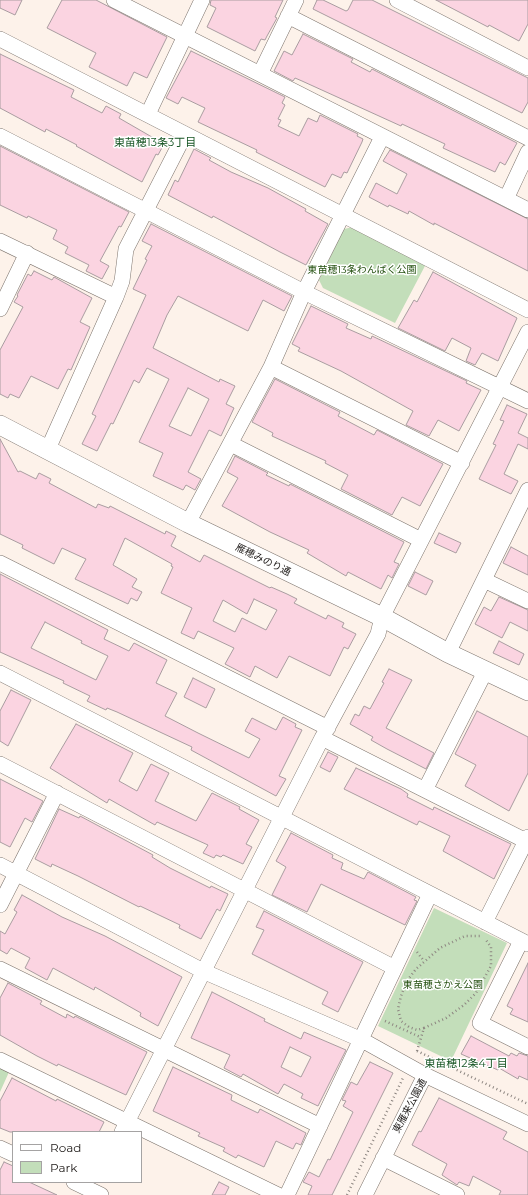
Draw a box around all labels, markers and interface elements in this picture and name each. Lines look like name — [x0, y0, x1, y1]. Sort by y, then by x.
district label: 東苗穂13条3丁目 — [114, 136, 196, 150]
park label: 東苗穂13条わんぱく公園 — [307, 264, 417, 276]
street label: 雁穂みのり通 — [233, 541, 293, 579]
park label: 東苗穂さかえ公園 — [403, 979, 483, 991]
district label: 東苗穂12条4丁目 — [424, 1057, 508, 1071]
street label: 東雁来公園通 — [391, 1077, 429, 1135]
legend — [12, 1131, 142, 1183]
text: Road — [50, 1140, 81, 1155]
text: Park — [50, 1160, 77, 1175]

